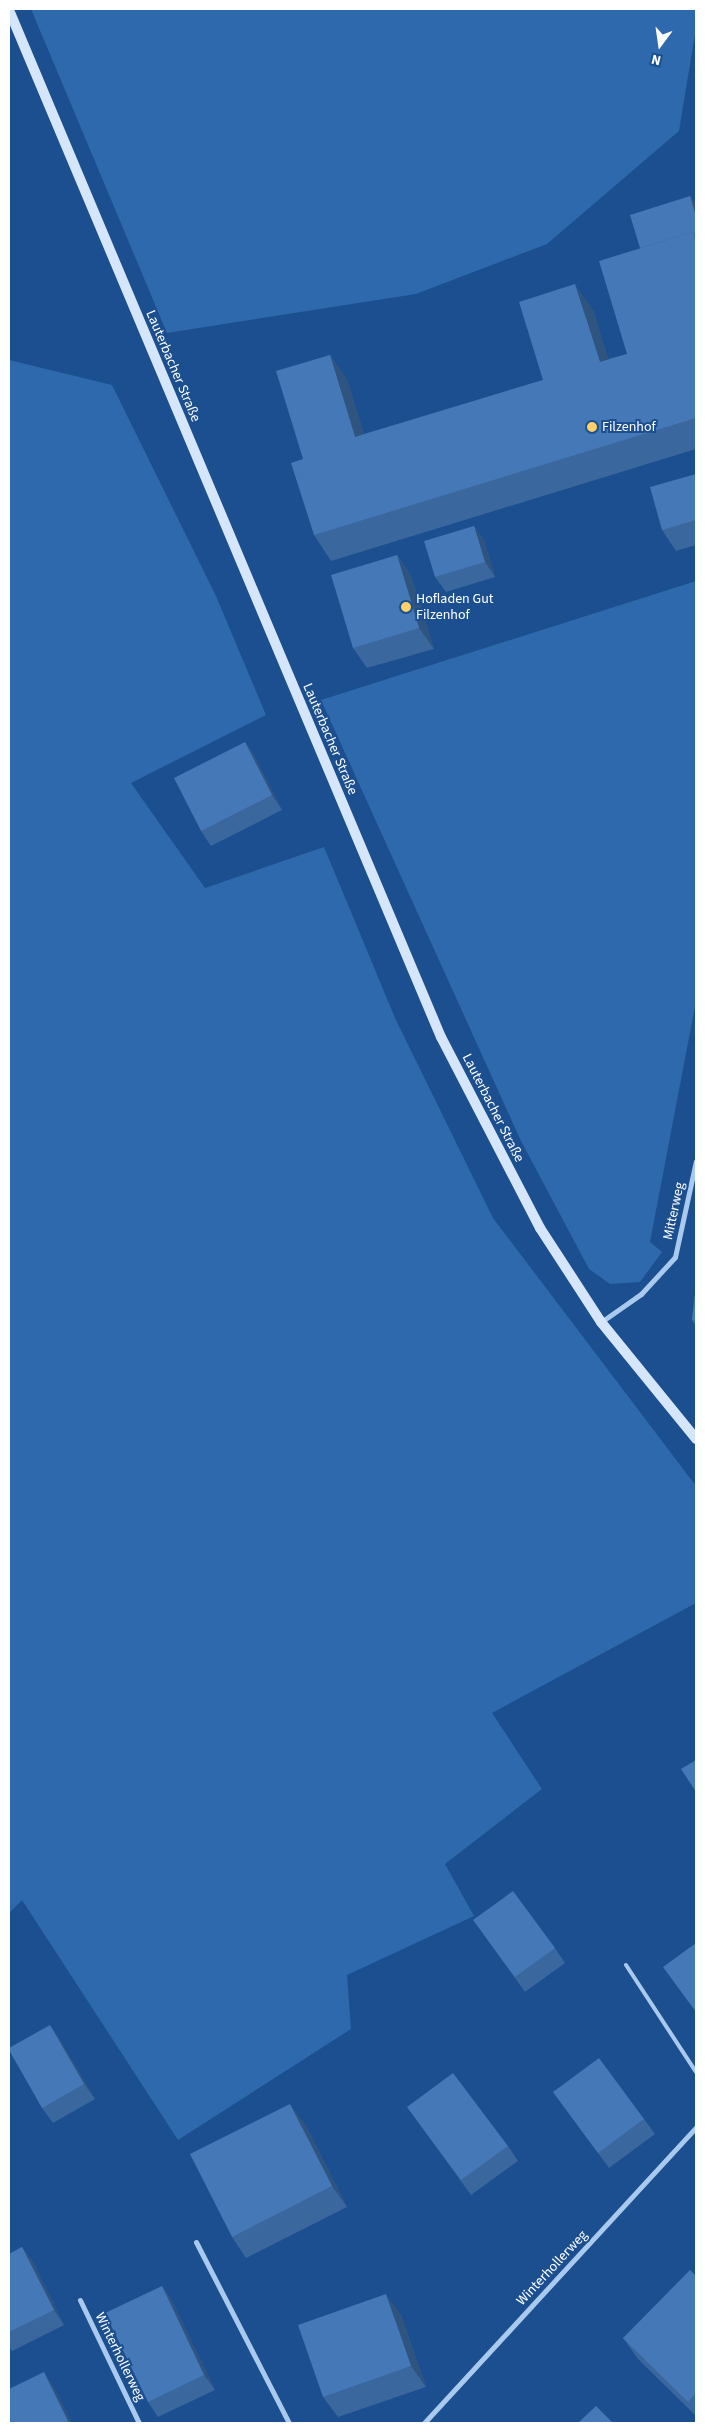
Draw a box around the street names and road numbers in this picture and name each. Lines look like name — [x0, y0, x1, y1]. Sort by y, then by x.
street label: Lauterbacher Straße — [142, 308, 204, 424]
street label: Lauterbacher Straße — [299, 681, 361, 797]
street label: Lauterbacher Straße — [458, 1051, 528, 1165]
street label: Mitterweg — [660, 1181, 688, 1241]
street label: Winterhollerweg — [513, 2227, 591, 2309]
street label: Winterhollerweg — [91, 2310, 149, 2404]

